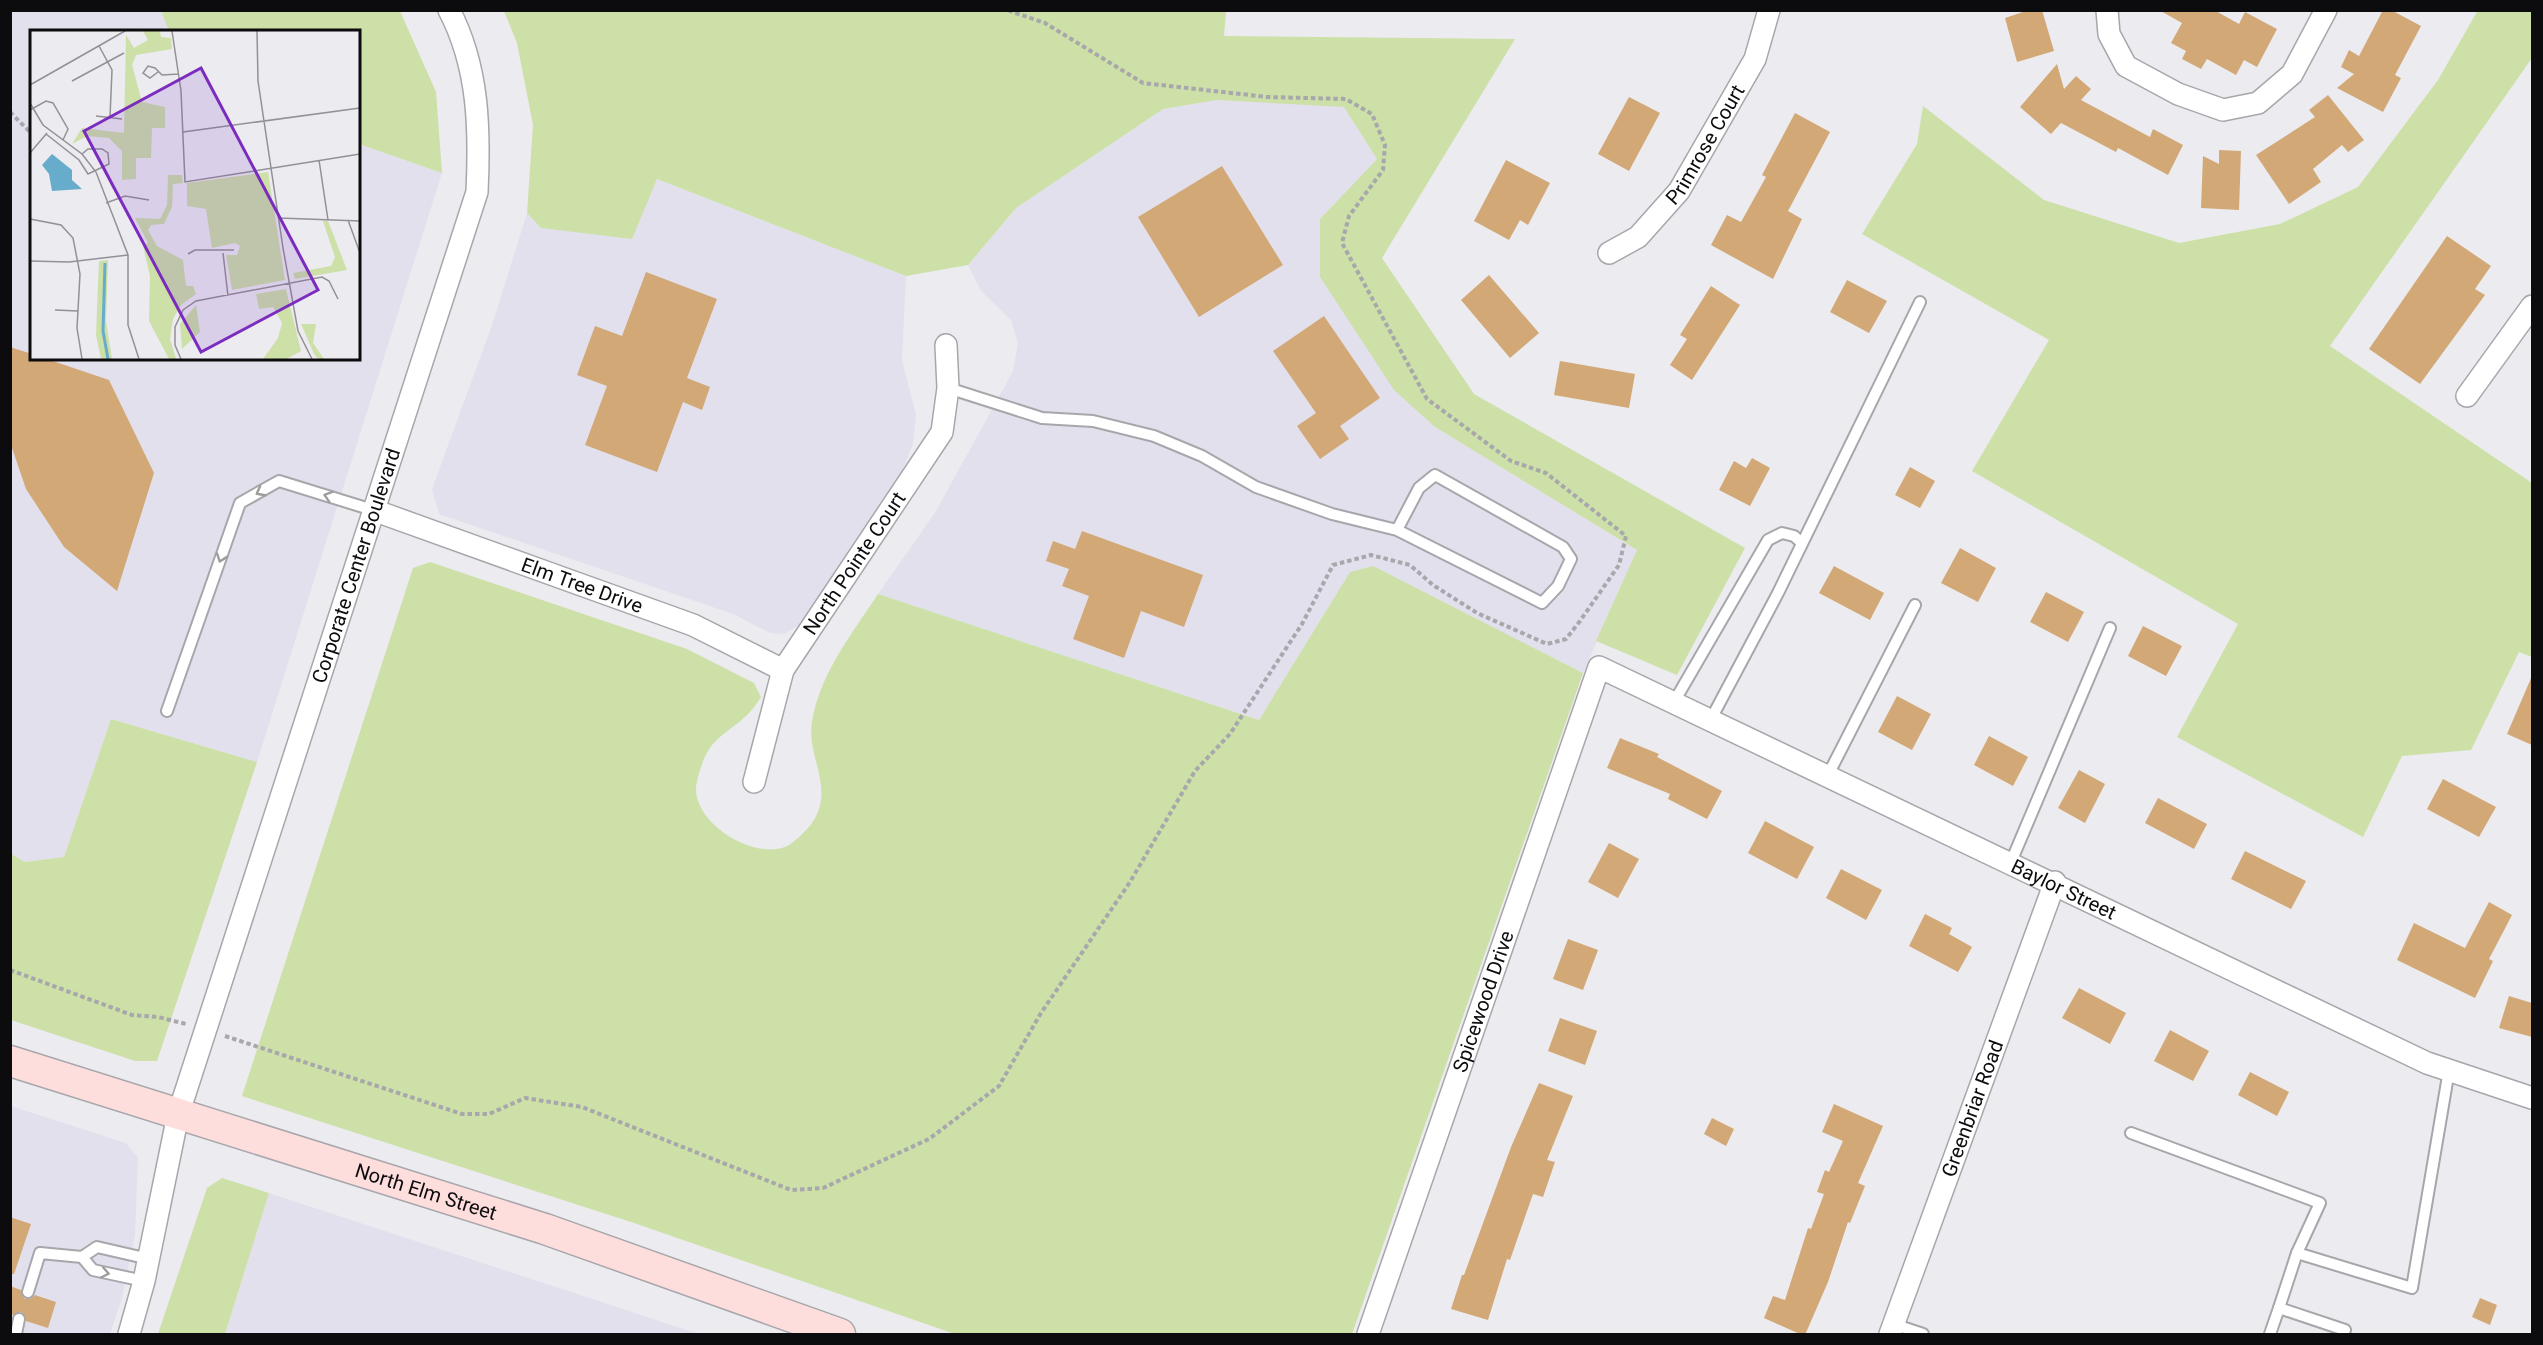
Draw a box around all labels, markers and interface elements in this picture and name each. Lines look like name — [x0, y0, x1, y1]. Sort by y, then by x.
inset map — [30, 30, 360, 360]
street label: Primrose Court — [1661, 80, 1750, 210]
street label: Corporate Center Boulevard — [307, 445, 405, 686]
one-way arrow — [255, 485, 266, 496]
street label: North Pointe Court — [798, 487, 911, 639]
one-way arrow — [323, 491, 334, 503]
one-way arrow — [216, 552, 228, 563]
street label: Elm Tree Drive — [518, 552, 646, 618]
street label: Baylor Street — [2007, 854, 2120, 925]
street label: Spicewood Drive — [1448, 927, 1519, 1075]
street label: Greenbriar Road — [1936, 1037, 2008, 1180]
street label: North Elm Street — [352, 1158, 500, 1225]
one-way arrow — [100, 1265, 110, 1278]

